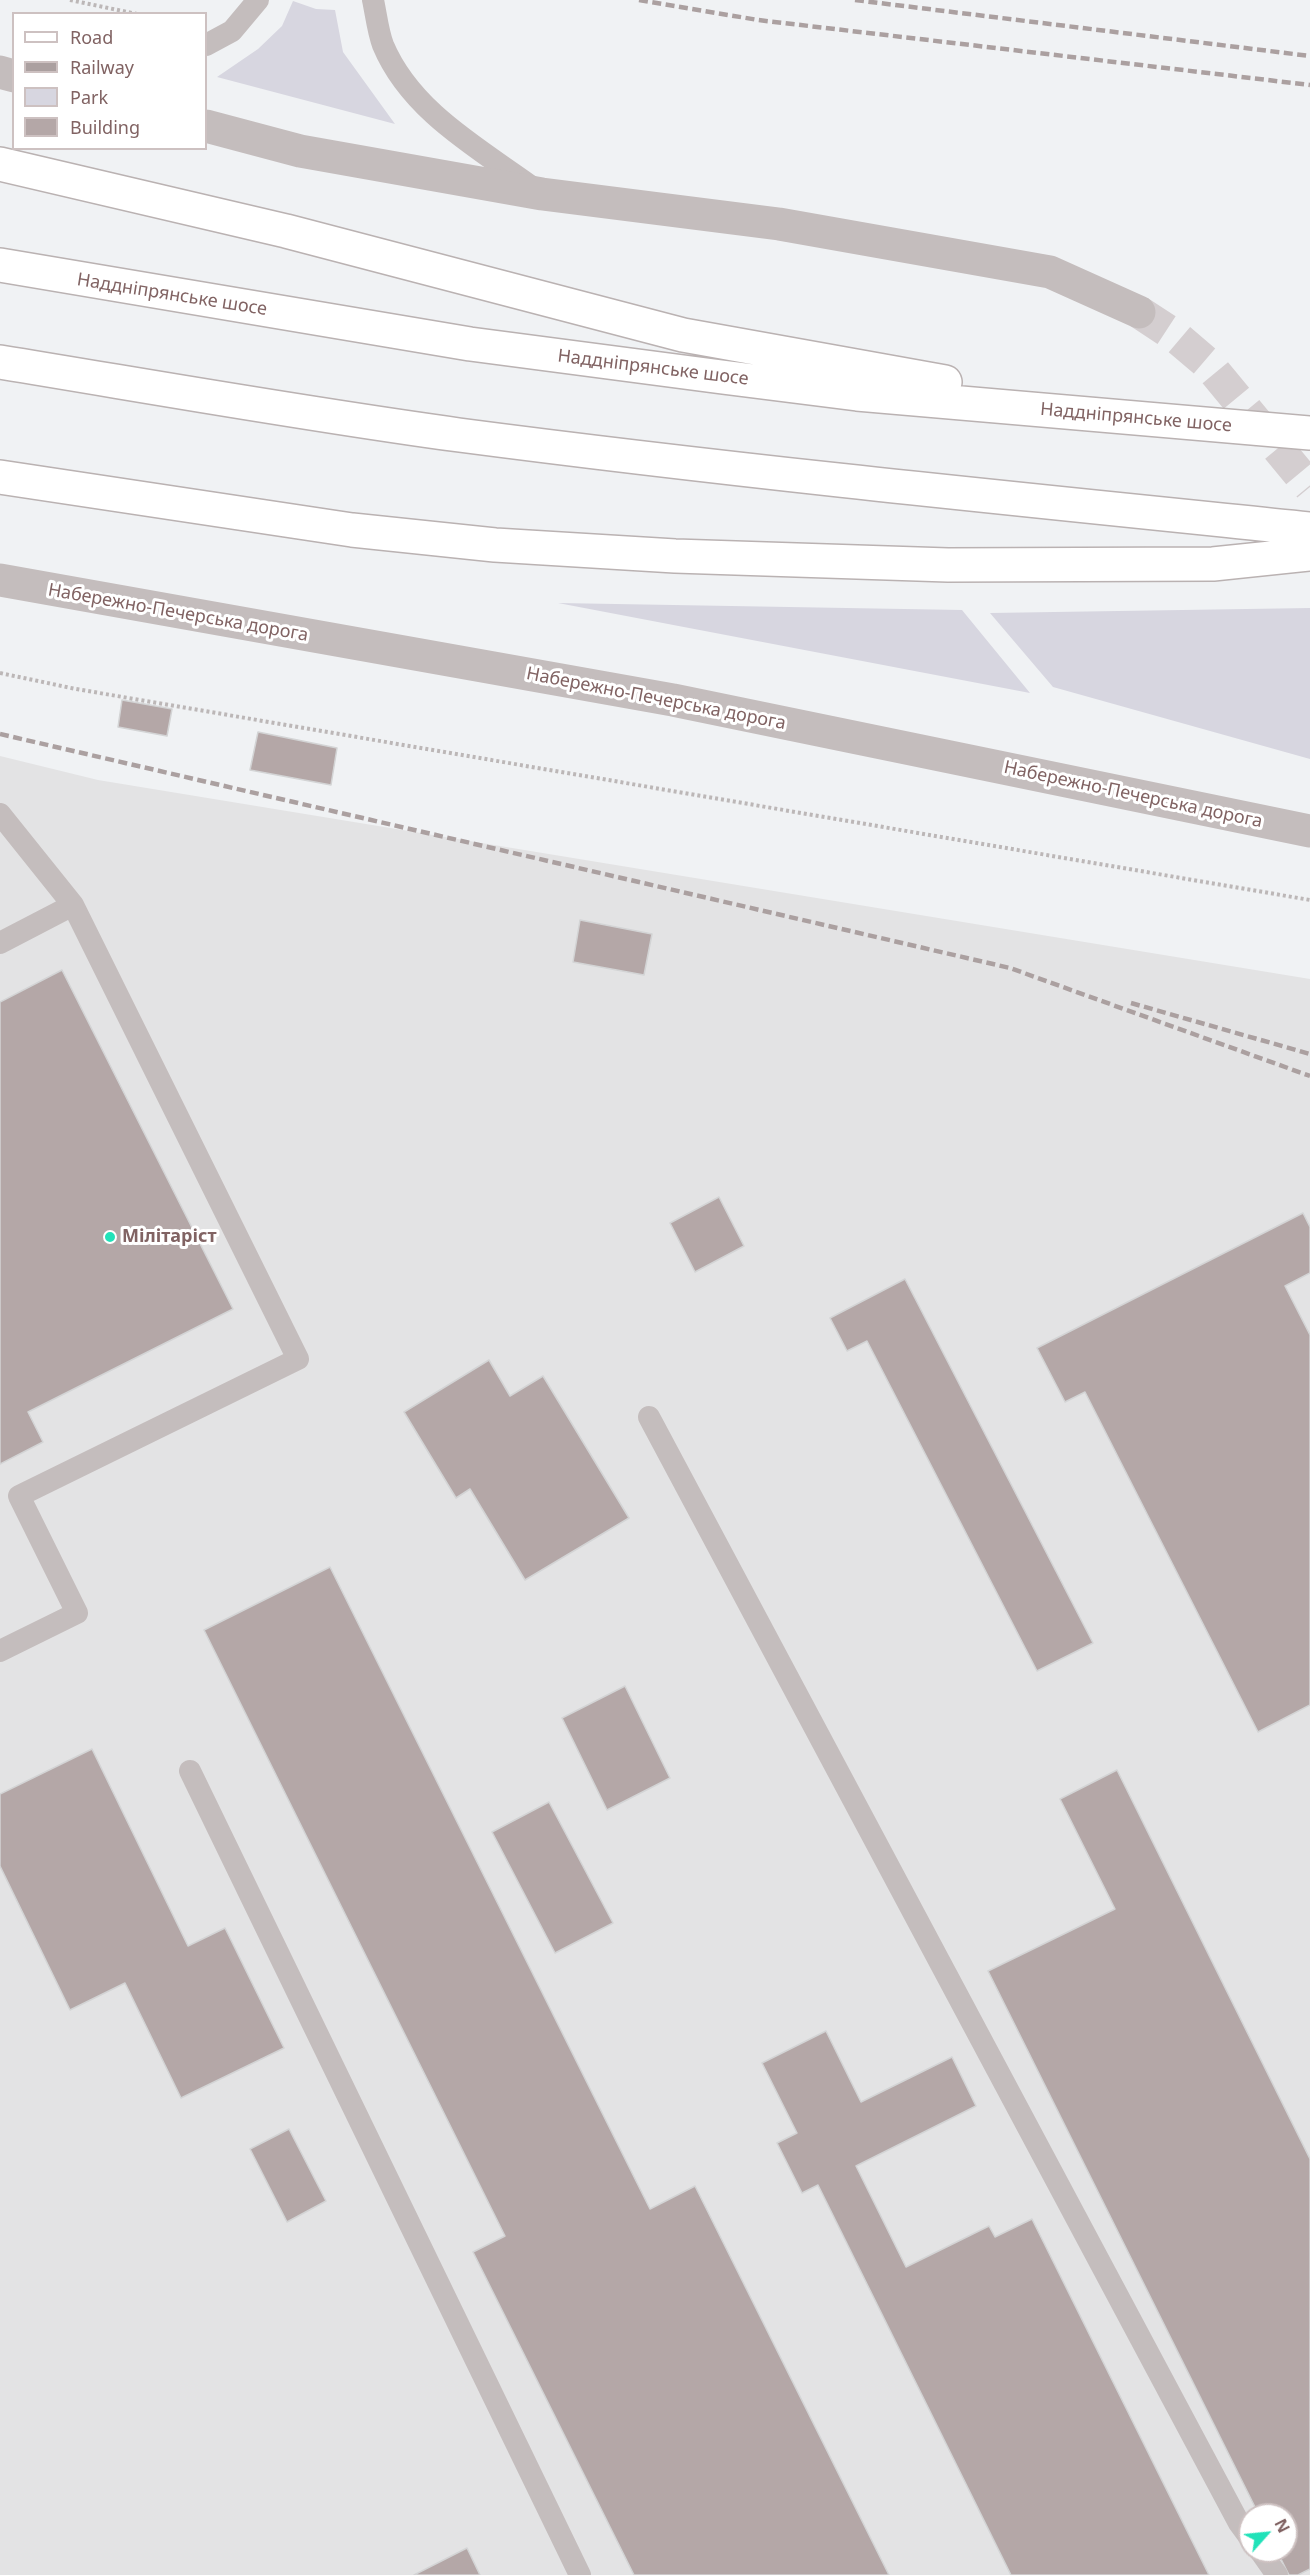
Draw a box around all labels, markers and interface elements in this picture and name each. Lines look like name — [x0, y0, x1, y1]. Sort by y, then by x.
legend — [12, 12, 207, 150]
text: Road — [70, 25, 113, 49]
text: Railway — [70, 55, 134, 79]
text: Park — [70, 85, 108, 109]
text: Building — [70, 115, 140, 139]
street label: Наддніпрянське шосе — [75, 269, 269, 321]
street label: Наддніпрянське шосе — [556, 346, 750, 390]
street label: Наддніпрянське шосе — [1039, 399, 1233, 437]
street label: Набережно-Печерська дорога — [46, 579, 310, 647]
street label: Набережно-Печерська дорога — [524, 663, 788, 735]
street label: Набережно-Печерська дорога — [1002, 757, 1264, 833]
place label: Мілітаріст — [122, 1226, 217, 1248]
marker: Мілітаріст — [103, 1230, 117, 1244]
north arrow — [1238, 2503, 1298, 2563]
text: N — [1269, 2515, 1295, 2537]

